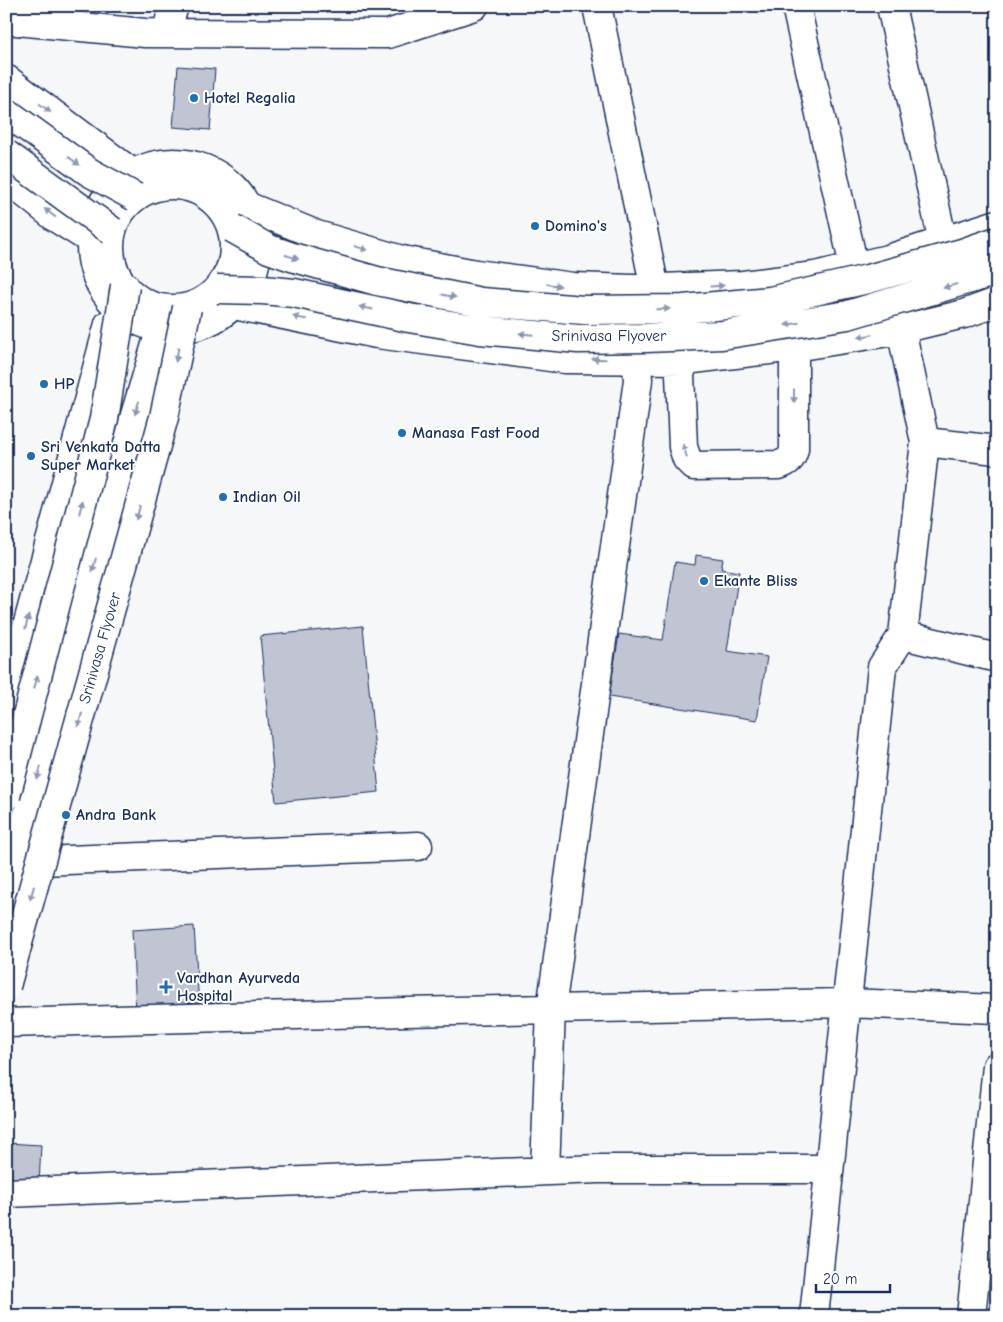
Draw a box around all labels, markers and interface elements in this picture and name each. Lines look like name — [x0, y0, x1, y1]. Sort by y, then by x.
place label: Hotel Regalia — [204, 89, 296, 107]
marker: Hotel Regalia — [188, 92, 200, 104]
one-way arrow — [38, 103, 52, 113]
one-way arrow — [67, 156, 81, 166]
one-way arrow — [44, 207, 57, 218]
place label: Domino's — [545, 217, 607, 235]
marker: Domino's — [529, 220, 541, 232]
one-way arrow — [353, 244, 368, 252]
one-way arrow — [285, 253, 300, 261]
one-way arrow — [547, 281, 563, 289]
one-way arrow — [709, 282, 725, 290]
one-way arrow — [943, 282, 958, 290]
one-way arrow — [442, 292, 458, 300]
one-way arrow — [358, 304, 374, 312]
one-way arrow — [656, 305, 672, 313]
one-way arrow — [292, 314, 308, 322]
one-way arrow — [784, 320, 800, 328]
street label: Srinivasa Flyover — [552, 327, 667, 345]
one-way arrow — [518, 330, 534, 338]
one-way arrow — [857, 332, 873, 340]
one-way arrow — [173, 348, 181, 363]
one-way arrow — [591, 355, 607, 363]
place label: HP — [54, 375, 74, 393]
marker: HP — [38, 378, 50, 390]
one-way arrow — [790, 388, 798, 404]
one-way arrow — [132, 401, 140, 416]
place label: Manasa Fast Food — [412, 424, 540, 442]
marker: Manasa Fast Food — [396, 427, 408, 439]
place label: Sri Venkata Datta Super Market — [41, 438, 161, 474]
one-way arrow — [681, 443, 689, 459]
marker: Sri Venkata Datta Super Market — [25, 450, 37, 462]
place label: Indian Oil — [233, 488, 301, 506]
marker: Indian Oil — [217, 491, 229, 503]
one-way arrow — [77, 500, 85, 515]
one-way arrow — [133, 505, 141, 520]
one-way arrow — [89, 558, 97, 573]
place label: Ekante Bliss — [714, 572, 798, 590]
marker: Ekante Bliss — [698, 575, 710, 587]
street label: Srinivasa Flyover — [76, 590, 125, 706]
one-way arrow — [23, 615, 31, 630]
one-way arrow — [32, 674, 40, 689]
one-way arrow — [76, 712, 84, 728]
one-way arrow — [35, 765, 43, 780]
place label: Andra Bank — [76, 806, 156, 824]
marker: Andra Bank — [60, 809, 72, 821]
one-way arrow — [27, 886, 35, 901]
place label: Vardhan Ayurveda Hospital — [177, 969, 300, 1005]
marker: Vardhan Ayurveda Hospital — [159, 980, 173, 994]
scale bar — [816, 1262, 889, 1294]
text: 20 m — [823, 1270, 857, 1288]

